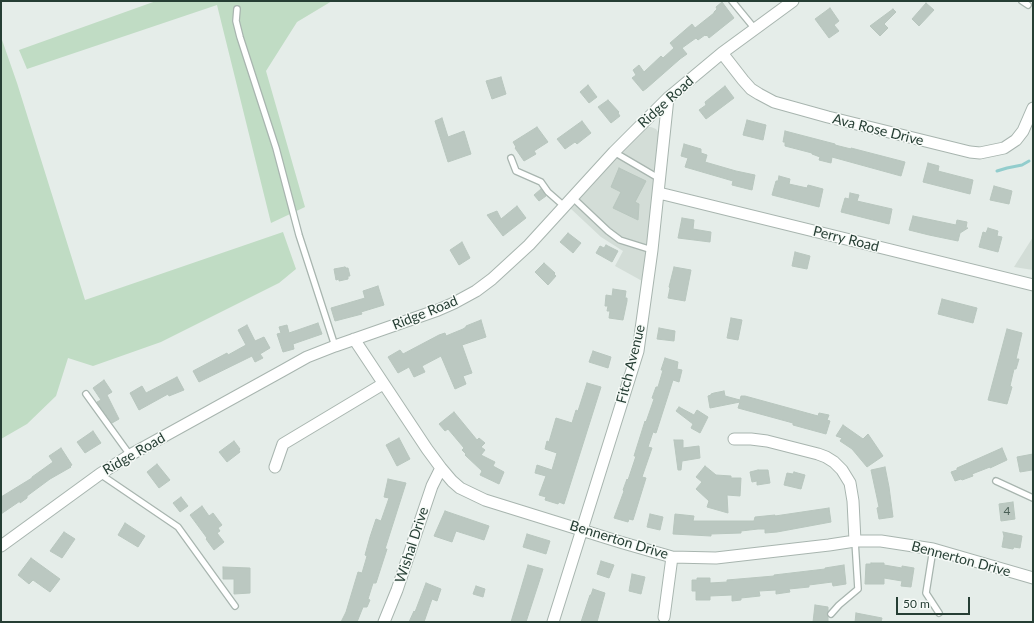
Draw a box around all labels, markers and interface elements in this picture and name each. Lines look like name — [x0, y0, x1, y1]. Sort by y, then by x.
street label: Ridge Road — [635, 73, 697, 131]
street label: Ava Rose Drive — [831, 111, 925, 149]
street label: Perry Road — [811, 223, 881, 255]
street label: Ridge Road — [390, 292, 460, 334]
street label: Fitch Avenue — [613, 323, 649, 405]
street label: Ridge Road — [100, 429, 168, 479]
house number: 4 — [1004, 504, 1010, 518]
street label: Wishal Drive — [392, 505, 432, 585]
street label: Bennerton Drive — [568, 517, 670, 563]
street label: Bennerton Drive — [909, 538, 1013, 580]
scale bar — [898, 589, 972, 615]
text: 50 m — [903, 596, 930, 611]

